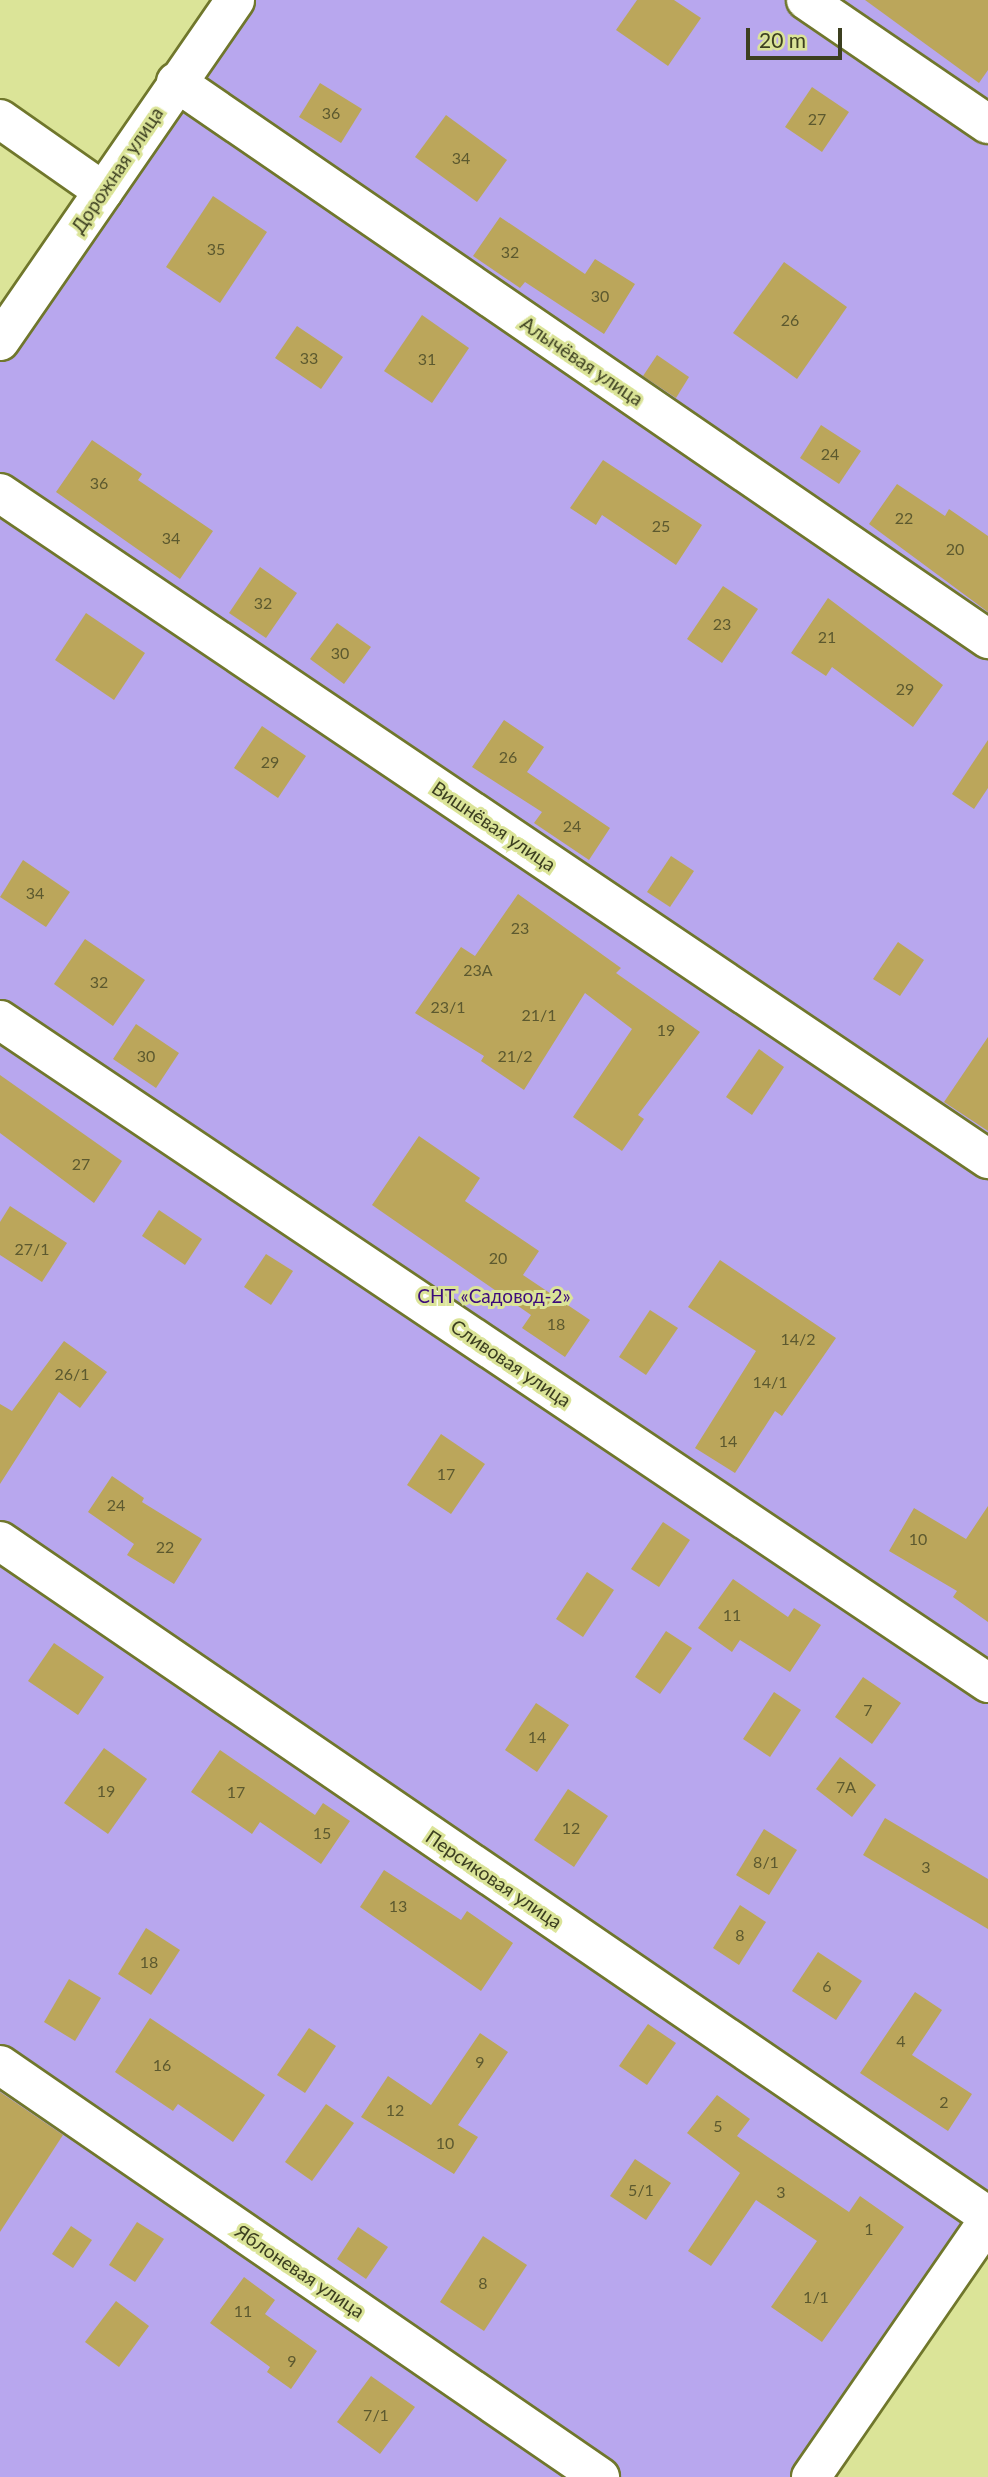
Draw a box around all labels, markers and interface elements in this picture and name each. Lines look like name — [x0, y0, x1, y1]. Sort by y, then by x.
scale bar — [750, 14, 846, 58]
text: 20 m — [759, 27, 806, 52]
street label: Дорожная улица — [66, 103, 168, 237]
house number: 36 — [322, 103, 340, 123]
house number: 27 — [808, 109, 826, 129]
house number: 34 — [452, 148, 470, 168]
house number: 35 — [207, 239, 225, 259]
house number: 32 — [501, 242, 519, 262]
house number: 30 — [591, 286, 609, 306]
house number: 26 — [781, 310, 799, 330]
street label: Алычёвая улица — [516, 312, 648, 410]
house number: 33 — [300, 348, 318, 368]
house number: 31 — [418, 349, 436, 369]
house number: 24 — [821, 444, 839, 464]
house number: 36 — [90, 473, 108, 493]
house number: 22 — [895, 508, 913, 528]
house number: 25 — [652, 516, 670, 536]
house number: 34 — [162, 528, 180, 548]
house number: 20 — [946, 539, 964, 559]
house number: 32 — [254, 593, 272, 613]
house number: 23 — [713, 614, 731, 634]
house number: 21 — [818, 627, 836, 647]
house number: 30 — [331, 643, 349, 663]
house number: 29 — [896, 679, 914, 699]
house number: 26 — [499, 747, 517, 767]
house number: 29 — [261, 752, 279, 772]
street label: Вишнёвая улица — [428, 776, 560, 876]
house number: 24 — [563, 816, 581, 836]
house number: 34 — [26, 883, 44, 903]
house number: 23 — [511, 918, 529, 938]
house number: 23А — [463, 960, 493, 980]
house number: 32 — [90, 972, 108, 992]
house number: 23/1 — [430, 997, 466, 1017]
house number: 21/1 — [521, 1005, 557, 1025]
house number: 19 — [657, 1020, 675, 1040]
house number: 30 — [137, 1046, 155, 1066]
house number: 21/2 — [497, 1046, 533, 1066]
house number: 27 — [72, 1154, 90, 1174]
house number: 27/1 — [14, 1239, 50, 1259]
house number: 20 — [489, 1248, 507, 1268]
park label: СНТ «Садовод-2» — [417, 1285, 571, 1307]
street label: Сливовая улица — [447, 1314, 575, 1412]
house number: 18 — [547, 1314, 565, 1334]
house number: 14/2 — [780, 1329, 816, 1349]
house number: 26/1 — [54, 1364, 90, 1384]
house number: 14/1 — [752, 1372, 788, 1392]
house number: 14 — [719, 1431, 737, 1451]
house number: 17 — [437, 1464, 455, 1484]
house number: 24 — [107, 1495, 125, 1515]
house number: 10 — [909, 1529, 927, 1549]
house number: 22 — [156, 1537, 174, 1557]
house number: 11 — [723, 1605, 741, 1625]
house number: 7 — [863, 1700, 873, 1720]
house number: 14 — [528, 1727, 546, 1747]
house number: 7А — [836, 1777, 856, 1797]
house number: 19 — [97, 1781, 115, 1801]
house number: 17 — [227, 1782, 245, 1802]
house number: 12 — [562, 1818, 580, 1838]
house number: 15 — [313, 1823, 331, 1843]
street label: Персиковая улица — [421, 1825, 567, 1933]
house number: 8/1 — [753, 1852, 779, 1872]
house number: 3 — [921, 1857, 931, 1877]
house number: 13 — [389, 1896, 407, 1916]
house number: 8 — [735, 1925, 745, 1945]
house number: 18 — [140, 1952, 158, 1972]
house number: 6 — [822, 1976, 832, 1996]
house number: 4 — [896, 2031, 906, 2051]
house number: 9 — [475, 2052, 485, 2072]
house number: 16 — [153, 2055, 171, 2075]
house number: 2 — [939, 2092, 949, 2112]
house number: 12 — [386, 2100, 404, 2120]
house number: 5 — [713, 2116, 723, 2136]
house number: 10 — [436, 2133, 454, 2153]
house number: 5/1 — [628, 2180, 654, 2200]
house number: 3 — [776, 2182, 786, 2202]
street label: Яблоневая улица — [231, 2219, 369, 2323]
house number: 1 — [864, 2219, 874, 2239]
house number: 8 — [478, 2273, 488, 2293]
house number: 1/1 — [803, 2287, 829, 2307]
house number: 11 — [234, 2301, 252, 2321]
house number: 9 — [287, 2351, 297, 2371]
house number: 7/1 — [363, 2405, 389, 2425]

